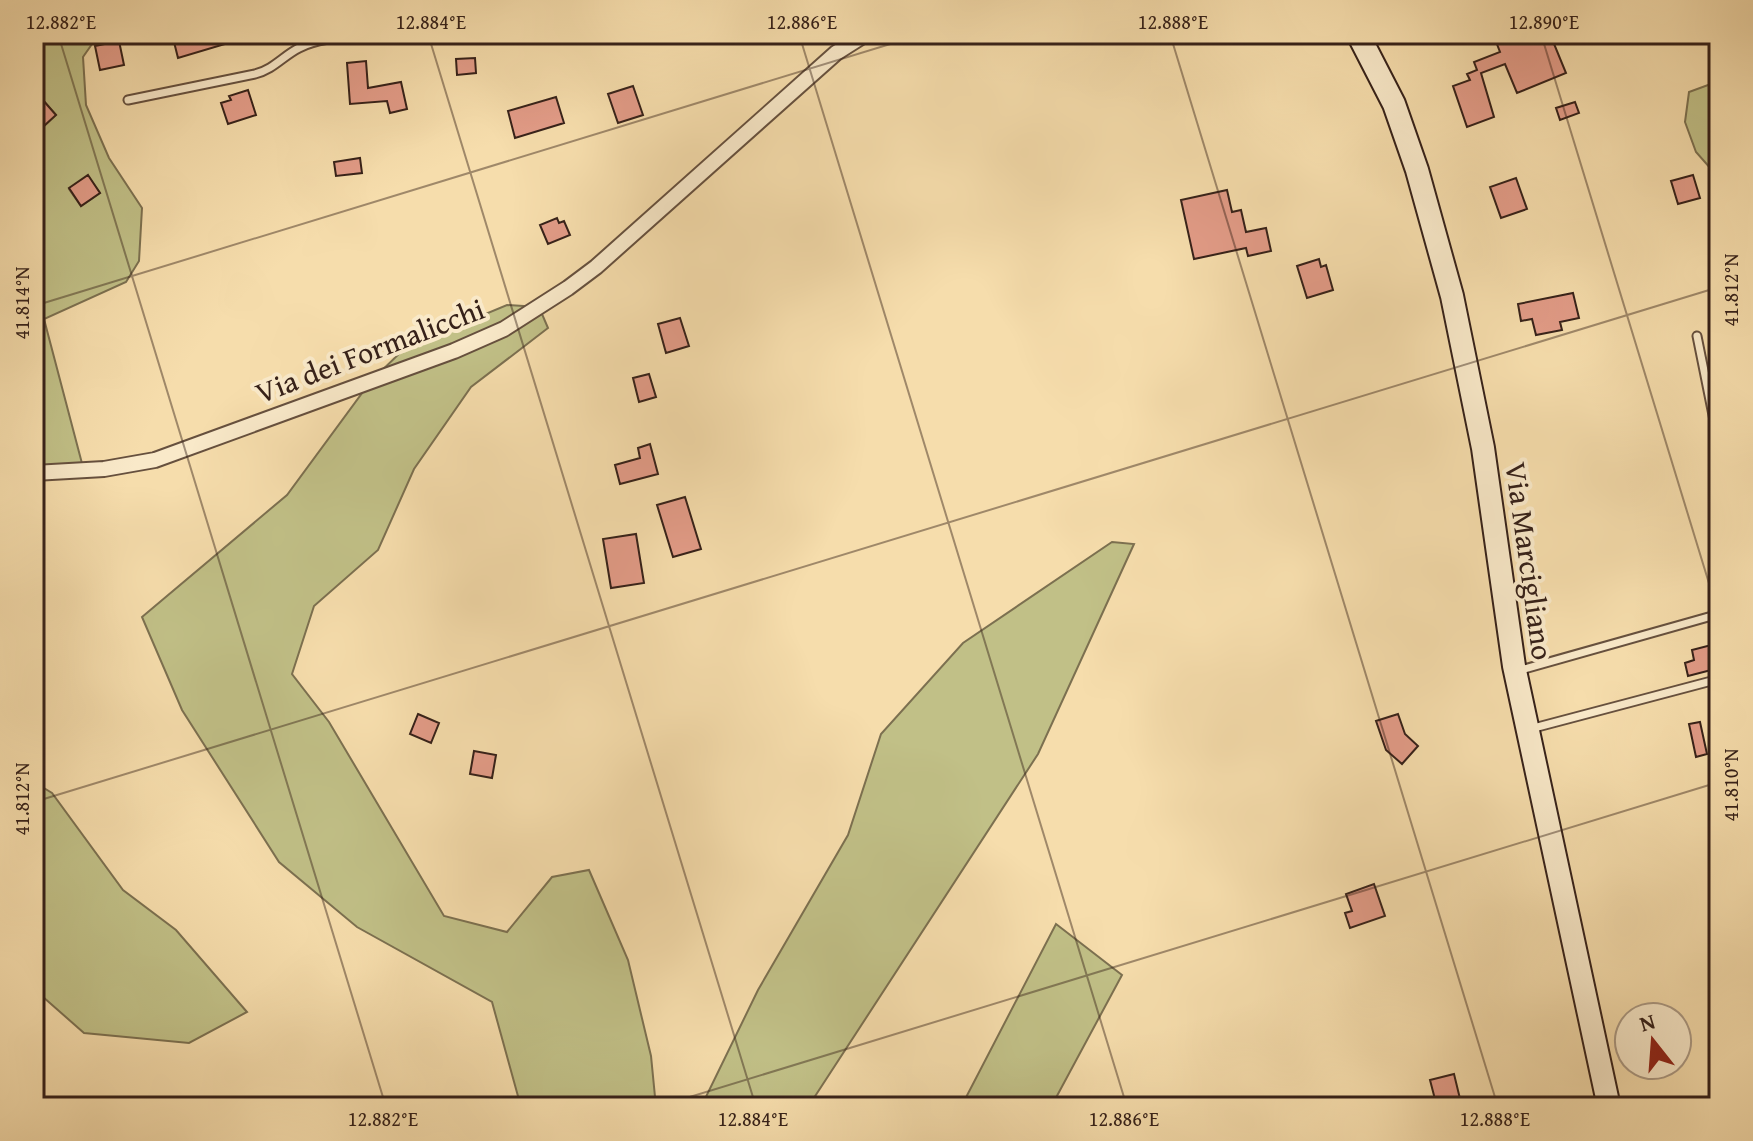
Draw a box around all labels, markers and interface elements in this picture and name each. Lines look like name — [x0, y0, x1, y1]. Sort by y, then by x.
text: 12.882°E — [26, 7, 96, 36]
text: 12.884°E — [396, 7, 466, 36]
text: 12.886°E — [767, 7, 837, 36]
text: 12.888°E — [1138, 7, 1208, 36]
text: 12.890°E — [1509, 7, 1579, 36]
text: 41.812°N — [1716, 253, 1745, 327]
text: 41.814°N — [7, 266, 36, 340]
street label: Via dei Formalicchi — [249, 286, 491, 414]
street label: Via Marcigliano — [1494, 459, 1566, 663]
text: 41.810°N — [1716, 748, 1745, 822]
text: 41.812°N — [7, 762, 36, 836]
north arrow — [1613, 1001, 1693, 1081]
text: N — [1635, 1004, 1659, 1039]
text: 12.882°E — [348, 1104, 418, 1133]
text: 12.884°E — [718, 1104, 788, 1133]
text: 12.886°E — [1089, 1104, 1159, 1133]
text: 12.888°E — [1460, 1104, 1530, 1133]

